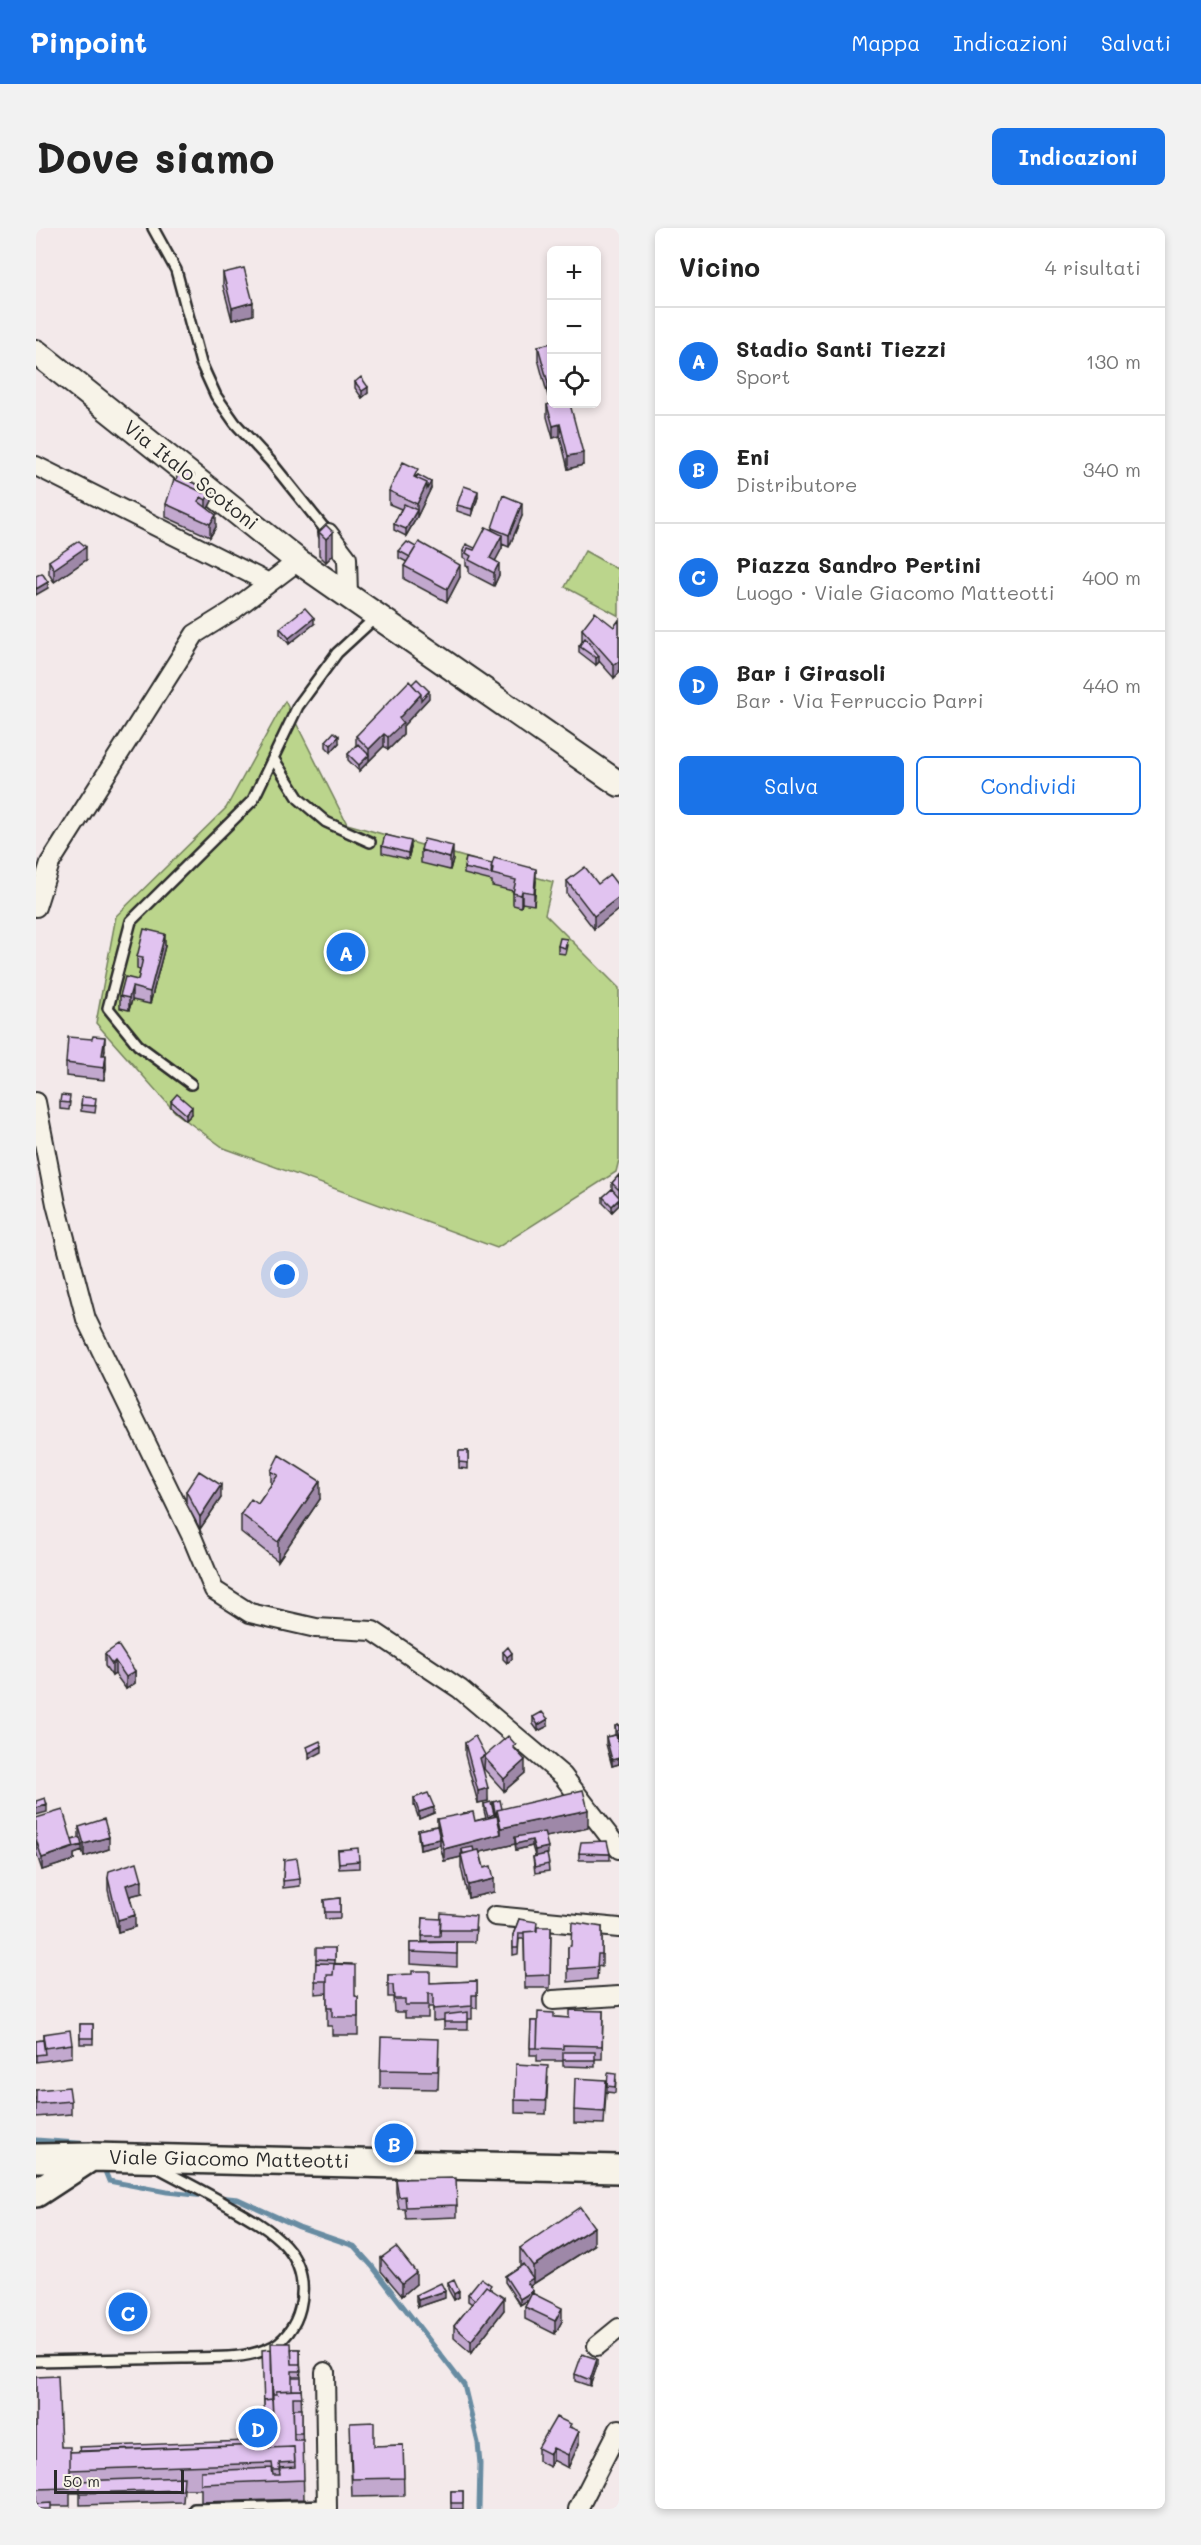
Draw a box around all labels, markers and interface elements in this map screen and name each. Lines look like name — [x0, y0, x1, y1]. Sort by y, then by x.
text: Pinpoint — [30, 24, 147, 60]
text: Mappa — [852, 29, 920, 56]
text: Indicazioni — [953, 29, 1068, 56]
text: Salvati — [1101, 29, 1171, 56]
button: Indicazioni — [992, 128, 1165, 185]
text: Dove siamo — [36, 129, 275, 184]
map controls — [547, 246, 601, 408]
button: + — [547, 246, 601, 300]
text: Vicino — [679, 250, 760, 284]
text: 4 risultati — [1045, 254, 1141, 280]
button: − — [547, 300, 601, 354]
text: Stadio Santi Tiezzi — [736, 334, 947, 363]
text: A — [692, 348, 705, 374]
text: 130 m — [1086, 348, 1141, 374]
button: locate — [547, 354, 601, 408]
text: Sport — [736, 363, 790, 389]
street label: Via Italo Scotoni — [119, 414, 264, 535]
text: Eni — [736, 442, 770, 471]
text: B — [692, 456, 705, 482]
text: 340 m — [1083, 456, 1141, 482]
text: Distributore — [736, 471, 857, 497]
text: Piazza Sandro Pertini — [736, 550, 982, 579]
text: C — [691, 564, 706, 590]
text: 400 m — [1082, 564, 1141, 590]
text: Luogo · Viale Giacomo Matteotti — [736, 579, 1055, 605]
text: Bar i Girasoli — [736, 658, 886, 687]
text: D — [691, 672, 706, 698]
text: 440 m — [1083, 672, 1141, 698]
text: Bar · Via Ferruccio Parri — [736, 687, 984, 713]
button: Salva — [679, 756, 904, 815]
button: Condividi — [916, 756, 1141, 815]
pin: A — [326, 930, 366, 974]
your location — [270, 1260, 299, 1289]
pin: B — [374, 2120, 414, 2166]
street label: Viale Giacomo Matteotti — [109, 2143, 349, 2173]
pin: C — [108, 2290, 148, 2334]
pin: D — [238, 2406, 278, 2450]
scale bar — [54, 2467, 184, 2494]
text: 50 m — [63, 2470, 100, 2491]

